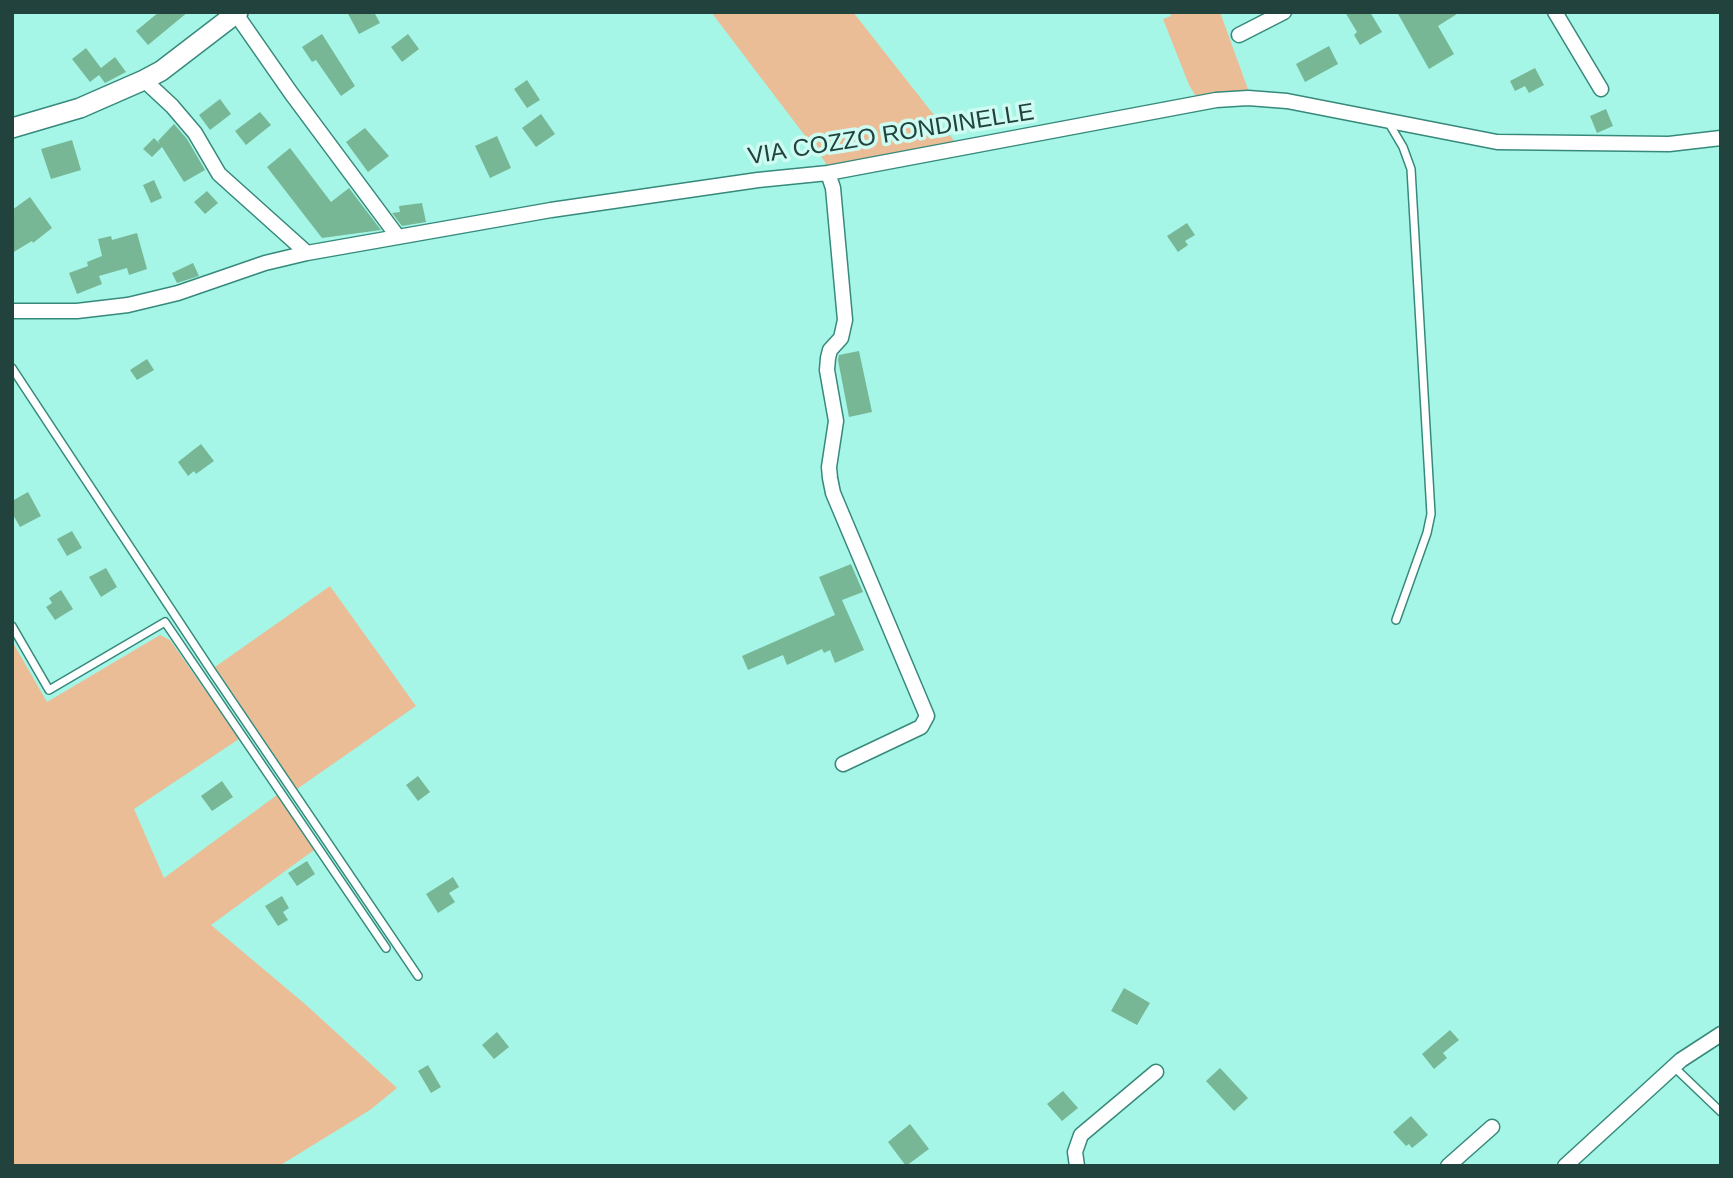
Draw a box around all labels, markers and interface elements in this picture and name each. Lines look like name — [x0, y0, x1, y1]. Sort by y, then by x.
street label: VIA COZZO RONDINELLE — [746, 98, 1036, 172]

